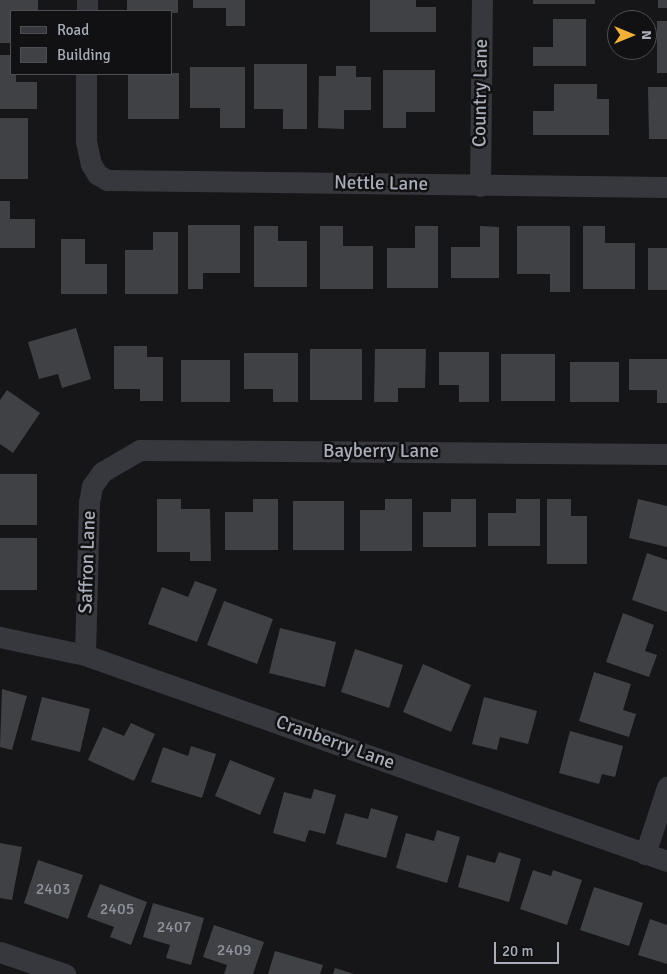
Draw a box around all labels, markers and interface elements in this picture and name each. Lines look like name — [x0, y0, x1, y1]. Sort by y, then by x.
legend — [10, 10, 172, 75]
north arrow — [607, 10, 657, 60]
text: Road — [57, 21, 89, 39]
text: N — [638, 30, 655, 40]
street label: Country Lane — [469, 39, 493, 147]
text: Building — [57, 46, 111, 64]
street label: Nettle Lane — [334, 172, 428, 196]
street label: Bayberry Lane — [323, 441, 439, 463]
street label: Saffron Lane — [75, 510, 101, 614]
street label: Cranberry Lane — [273, 711, 397, 775]
house number: 2403 — [36, 879, 70, 899]
house number: 2405 — [100, 899, 134, 919]
house number: 2407 — [157, 917, 191, 937]
scale bar — [497, 932, 562, 964]
house number: 2409 — [217, 940, 251, 960]
text: 20 m — [502, 942, 533, 960]

